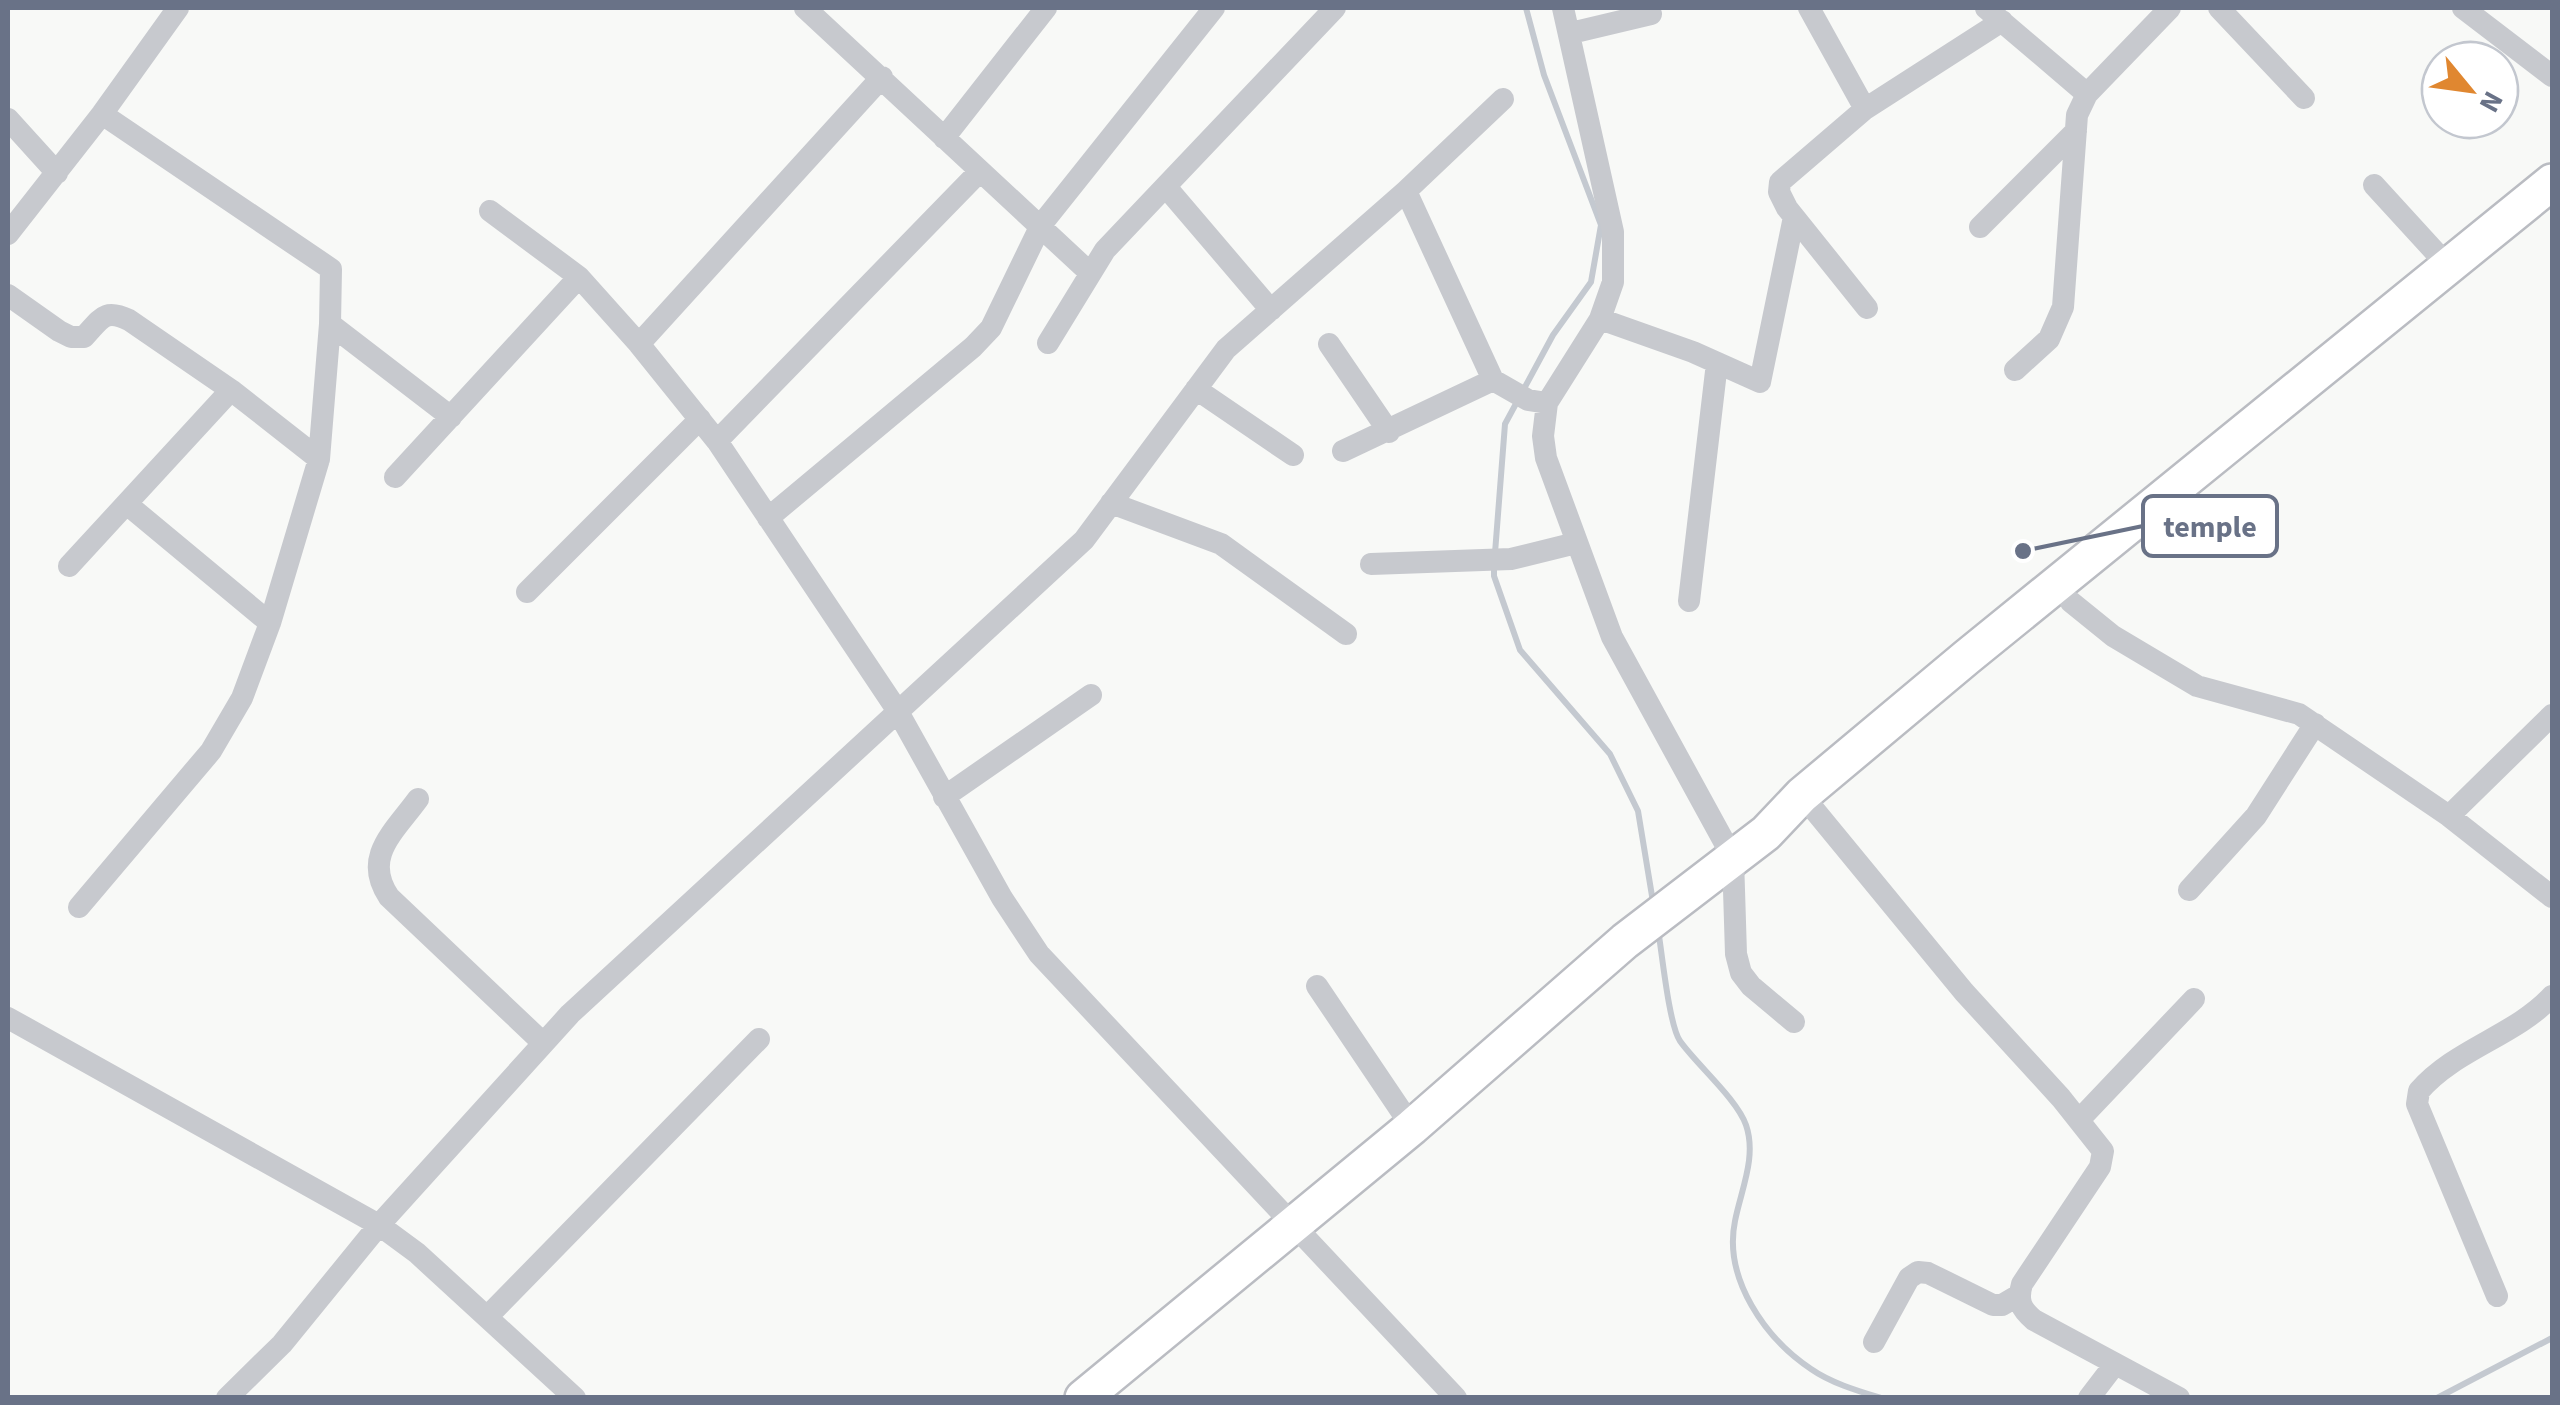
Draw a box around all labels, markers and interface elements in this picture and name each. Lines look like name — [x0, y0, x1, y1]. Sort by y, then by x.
north arrow — [2420, 40, 2520, 140]
text: N — [2469, 84, 2513, 119]
callout: temple — [2143, 496, 2277, 556]
text: temple — [2163, 506, 2257, 549]

